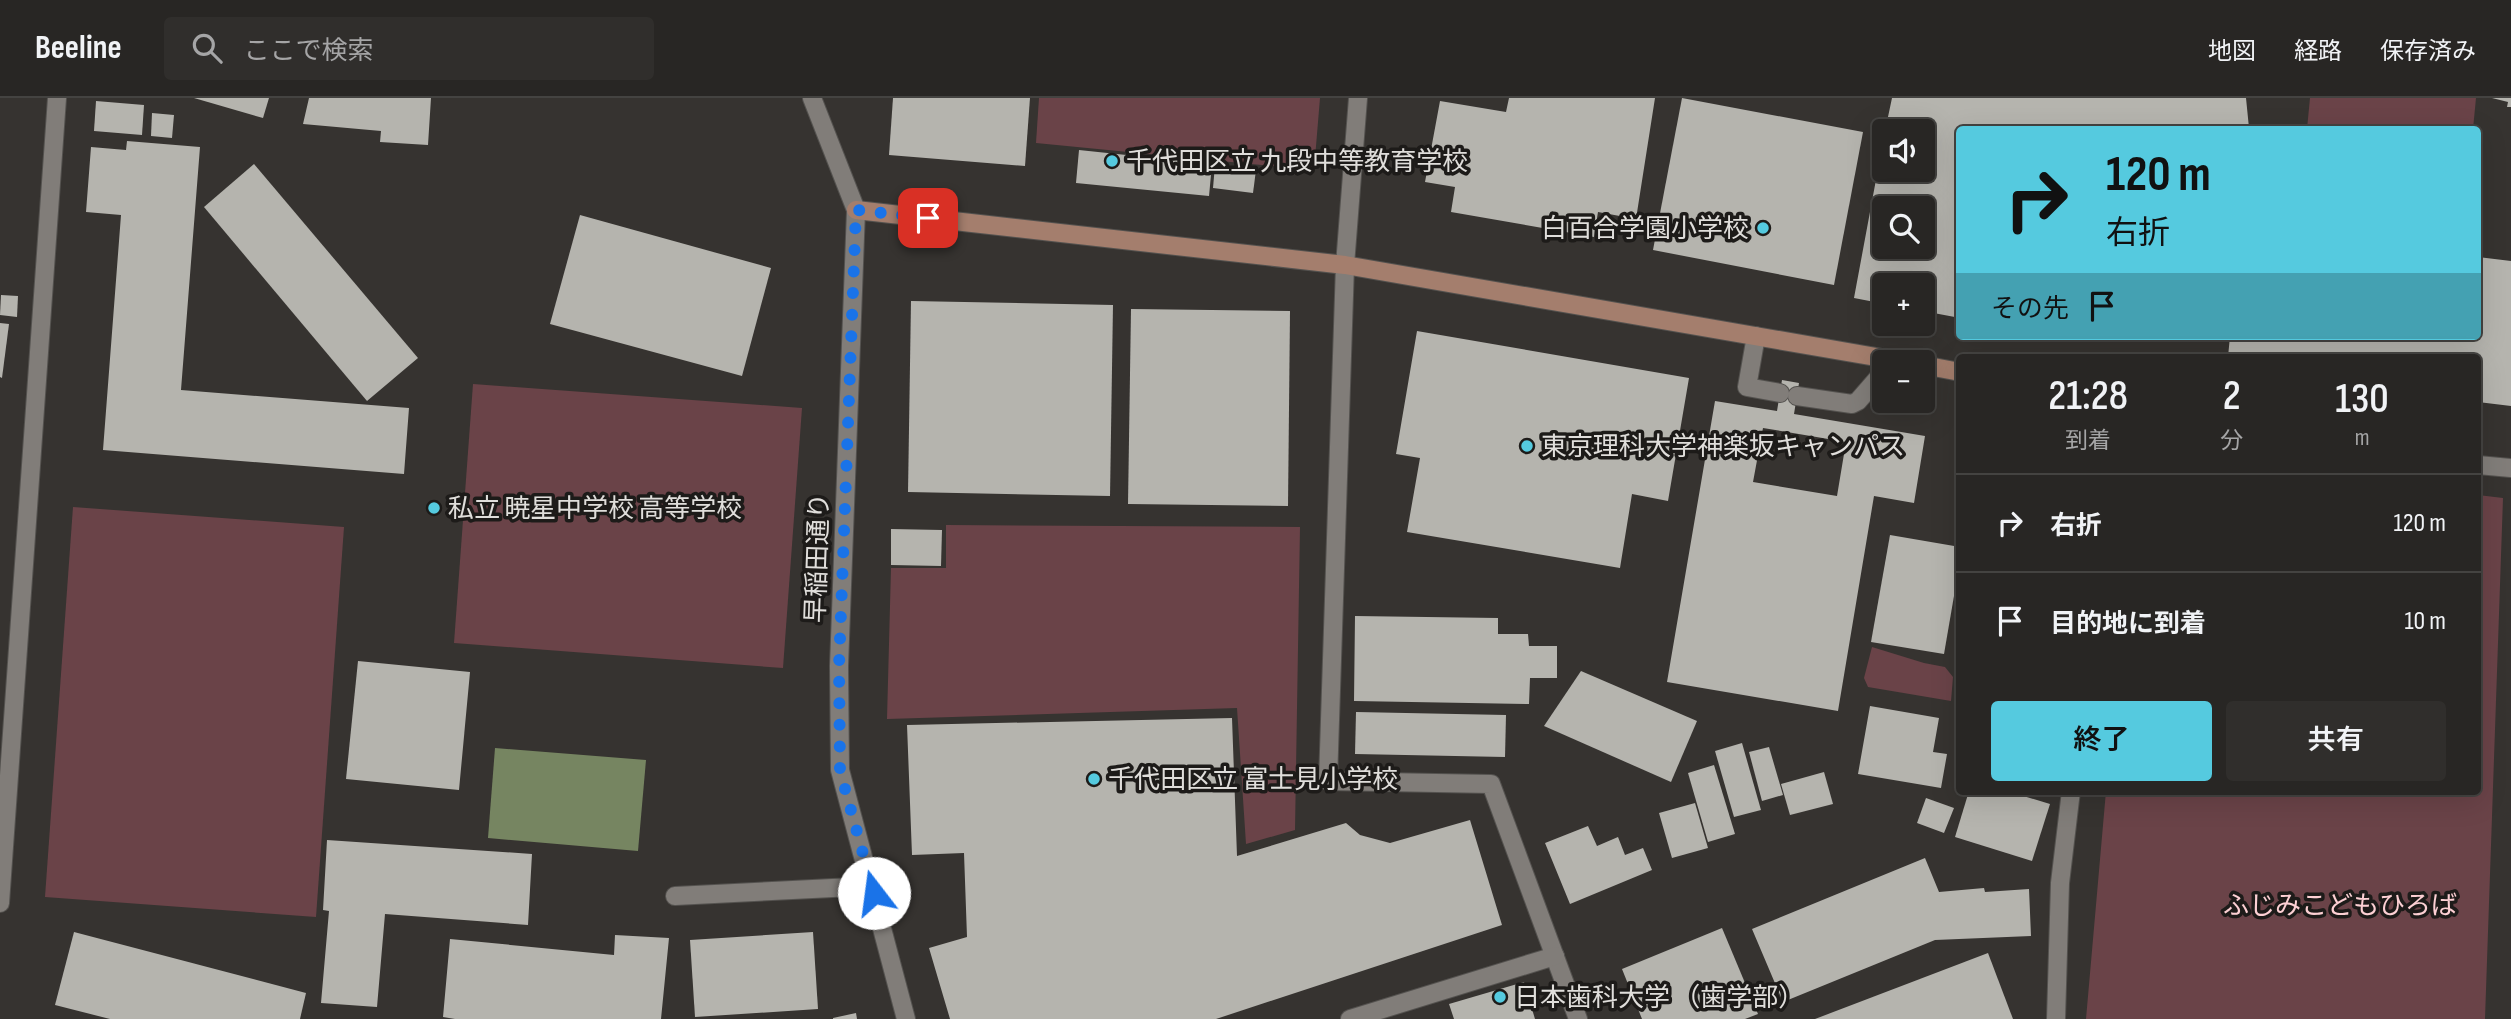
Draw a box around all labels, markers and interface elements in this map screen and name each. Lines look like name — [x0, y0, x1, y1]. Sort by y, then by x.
search box — [164, 17, 654, 80]
text: Beeline — [35, 28, 122, 68]
icon: search — [188, 29, 226, 67]
text: ここで検索 — [244, 36, 374, 67]
text: 地図 — [2208, 37, 2256, 66]
text: 経路 — [2294, 37, 2342, 66]
text: 保存済み — [2380, 37, 2476, 66]
map controls — [1872, 119, 1935, 413]
button: sound — [1872, 119, 1935, 182]
text: 120 m — [2106, 146, 2211, 205]
place label: 千代田区立 九段中等教育学校 — [1126, 147, 1468, 178]
marker: 千代田区立 九段中等教育学校 — [1104, 153, 1120, 169]
icon: right — [1991, 154, 2082, 245]
pin — [898, 188, 958, 248]
button: search — [1872, 196, 1935, 259]
icon: arrive — [909, 199, 947, 237]
place label: 白百合学園小学校 — [1541, 214, 1749, 245]
text: 右折 — [2106, 214, 2170, 253]
marker: 白百合学園小学校 — [1755, 220, 1771, 236]
button: + — [1872, 273, 1935, 336]
icon: arrive — [2083, 287, 2121, 325]
text: その先 — [1991, 294, 2069, 325]
button: − — [1872, 350, 1935, 413]
text: 21:28 — [2048, 371, 2128, 422]
text: 2 — [2223, 371, 2241, 422]
text: 130 — [2335, 374, 2389, 425]
text: m — [2355, 424, 2369, 452]
text: 到着 — [2065, 427, 2111, 455]
text: 分 — [2220, 427, 2243, 455]
place label: 東京理科大学神楽坂キャンパス — [1541, 432, 1905, 463]
marker: 東京理科大学神楽坂キャンパス — [1519, 438, 1535, 454]
street label: 早稲田通り — [801, 493, 836, 624]
place label: 私立 暁星中学校 高等学校 — [448, 494, 742, 525]
marker: 私立 暁星中学校 高等学校 — [426, 500, 442, 516]
icon: right — [1991, 504, 2029, 542]
text: 120 m — [2393, 508, 2446, 539]
text: 右折 — [2050, 511, 2102, 542]
icon: arrive — [1991, 602, 2029, 640]
text: 10 m — [2404, 606, 2446, 637]
text: 目的地に到着 — [2050, 609, 2206, 640]
button: 終了 — [1991, 701, 2212, 781]
button: 共有 — [2226, 701, 2446, 781]
place label: 千代田区立 富士見小学校 — [1108, 765, 1398, 796]
marker: 千代田区立 富士見小学校 — [1086, 771, 1102, 787]
position arrow — [837, 856, 911, 930]
park label: ふじみこどもひろば — [2223, 891, 2457, 922]
place label: 日本歯科大学 （歯学部） — [1514, 983, 1804, 1014]
marker: 日本歯科大学 （歯学部） — [1492, 989, 1508, 1005]

